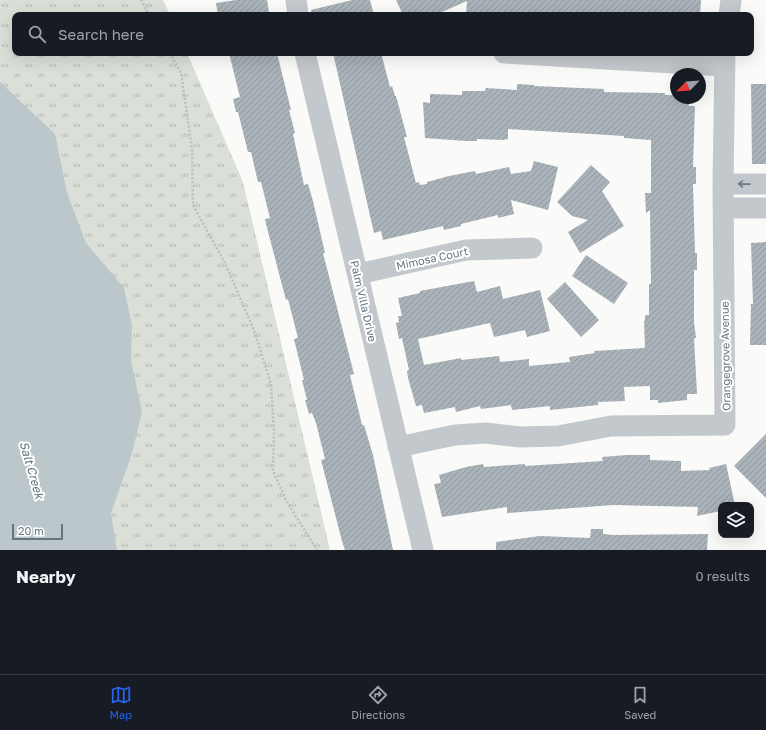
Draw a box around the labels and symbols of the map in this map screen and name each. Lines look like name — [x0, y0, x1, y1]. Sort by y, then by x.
north arrow — [670, 68, 706, 104]
one-way arrow — [738, 180, 751, 188]
street label: Mimosa Court — [395, 244, 469, 272]
street label: Palm Villa Drive — [348, 259, 380, 343]
street label: Orangegrove Avenue — [718, 301, 732, 411]
water label: Salt Creek — [17, 439, 48, 502]
scale bar — [12, 522, 63, 541]

